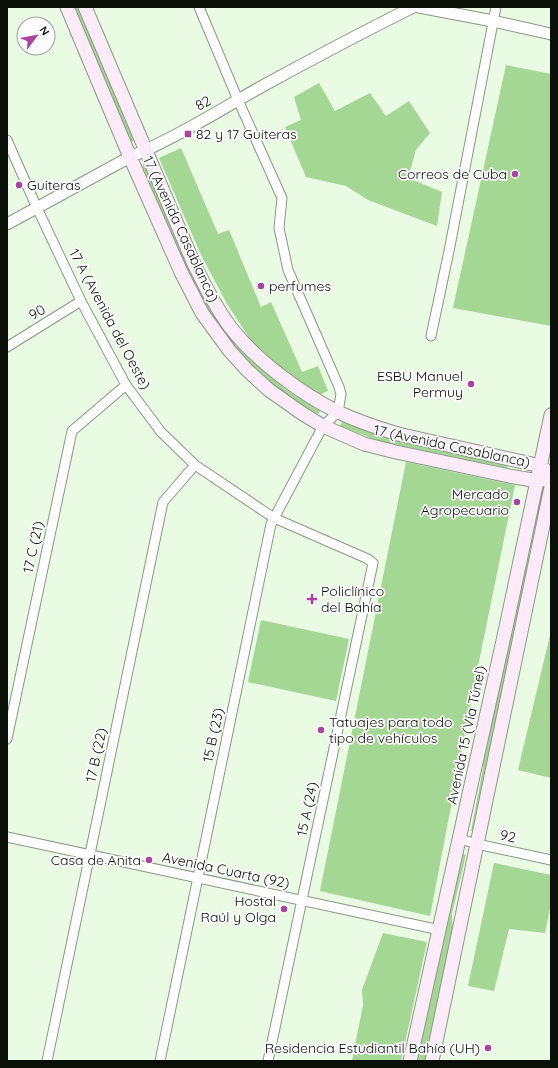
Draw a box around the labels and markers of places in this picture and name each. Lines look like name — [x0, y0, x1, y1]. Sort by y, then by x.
place label: 82 y 17 Guiteras — [196, 125, 297, 143]
marker: 82 y 17 Guiteras — [183, 129, 193, 139]
place label: Correos de Cuba — [398, 165, 507, 183]
marker: Correos de Cuba — [510, 169, 520, 179]
place label: Guiteras — [27, 176, 81, 194]
marker: Guiteras — [14, 180, 24, 190]
place label: perfumes — [269, 277, 331, 295]
marker: perfumes — [256, 281, 266, 291]
place label: ESBU Manuel Permuy — [377, 367, 463, 401]
marker: ESBU Manuel Permuy — [466, 379, 476, 389]
place label: Mercado Agropecuario — [421, 485, 509, 519]
marker: Mercado Agropecuario — [512, 497, 522, 507]
place label: Policlínico del Bahía — [321, 582, 384, 616]
marker: Policlínico del Bahía — [306, 593, 318, 605]
place label: Tatuajes para todo tipo de vehículos — [329, 713, 452, 747]
marker: Tatuajes para todo tipo de vehículos — [316, 725, 326, 735]
place label: Casa de Anita — [51, 851, 141, 869]
marker: Casa de Anita — [144, 855, 154, 865]
place label: Hostal Raúl y Olga — [200, 892, 276, 926]
marker: Hostal Raúl y Olga — [279, 904, 289, 914]
place label: Residencia Estudiantil Bahía (UH) — [265, 1039, 480, 1057]
marker: Residencia Estudiantil Bahía (UH) — [483, 1043, 493, 1053]

